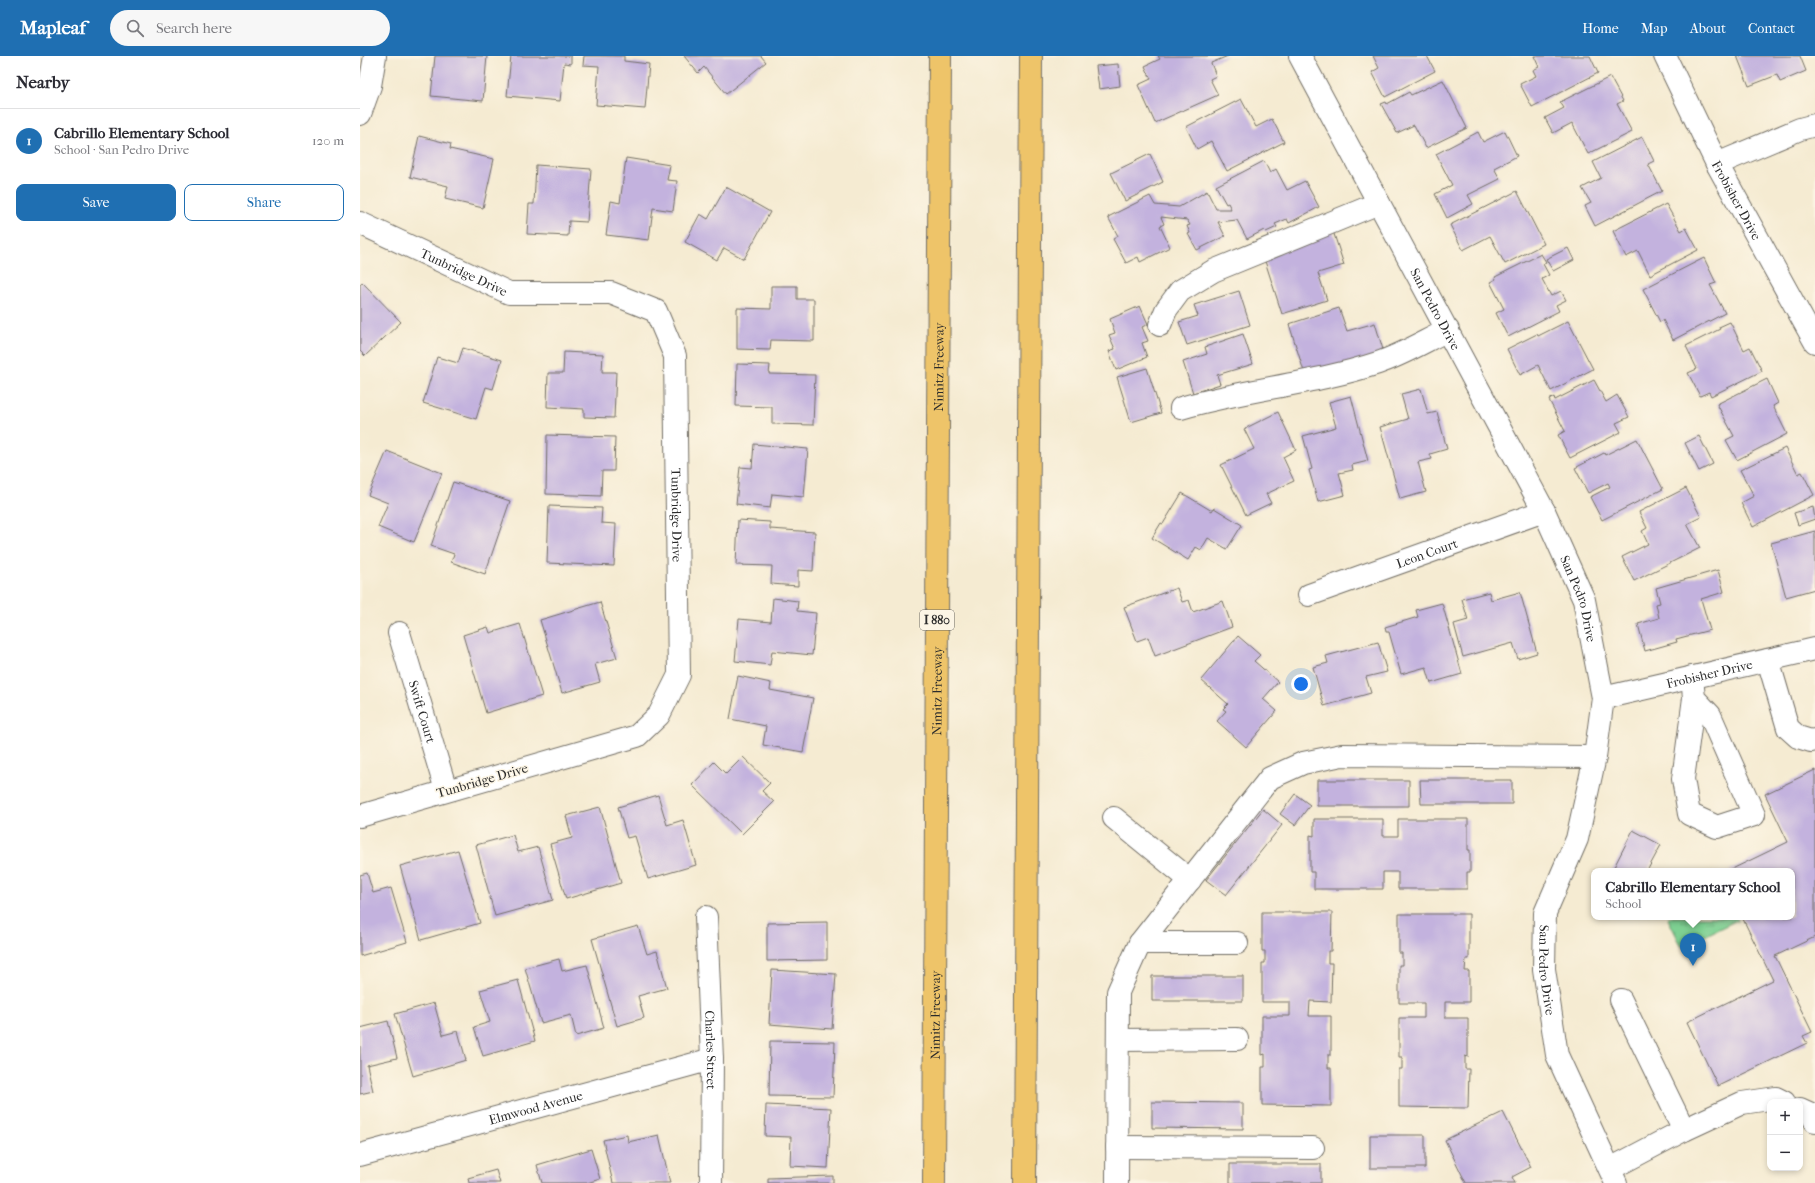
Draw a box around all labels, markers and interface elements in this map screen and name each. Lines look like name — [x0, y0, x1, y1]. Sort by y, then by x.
search box — [110, 10, 390, 46]
text: Mapleaf — [20, 17, 86, 39]
icon: search — [124, 17, 146, 39]
text: Search here — [156, 19, 232, 37]
text: Home — [1582, 20, 1619, 37]
text: Map — [1641, 20, 1668, 37]
text: About — [1690, 20, 1726, 37]
text: Contact — [1748, 20, 1795, 37]
text: Nearby — [16, 72, 70, 92]
text: Cabrillo Elementary School — [54, 124, 229, 142]
text: 1 — [27, 133, 31, 148]
text: 120 m — [312, 133, 344, 148]
text: School · San Pedro Drive — [54, 142, 189, 157]
street label: Frobisher Drive — [1709, 158, 1764, 243]
button: Save — [16, 184, 176, 221]
button: Share — [184, 184, 344, 221]
street label: Tunbridge Drive — [418, 245, 510, 299]
street label: San Pedro Drive — [1407, 266, 1464, 353]
street label: Nimitz Freeway — [931, 321, 947, 411]
street label: Tunbridge Drive — [668, 468, 685, 563]
street label: Leon Court — [1394, 535, 1460, 571]
street label: San Pedro Drive — [1557, 553, 1599, 644]
road number: I 880 — [920, 610, 954, 630]
street label: Nimitz Freeway — [929, 645, 945, 735]
street label: Frobisher Drive — [1665, 657, 1754, 691]
your location — [1291, 674, 1311, 694]
street label: Swift Court — [406, 679, 439, 745]
street label: Tunbridge Drive — [435, 760, 530, 801]
popup — [1591, 868, 1795, 920]
text: Cabrillo Elementary School — [1605, 878, 1781, 896]
text: School — [1605, 896, 1642, 911]
street label: San Pedro Drive — [1536, 925, 1558, 1017]
pin: 1 — [1680, 933, 1706, 966]
street label: Nimitz Freeway — [928, 969, 943, 1059]
street label: Charles Street — [702, 1010, 719, 1090]
street label: Elmwood Avenue — [487, 1087, 585, 1128]
map controls — [1767, 1099, 1803, 1171]
button: + — [1767, 1099, 1803, 1135]
button: − — [1767, 1135, 1803, 1171]

